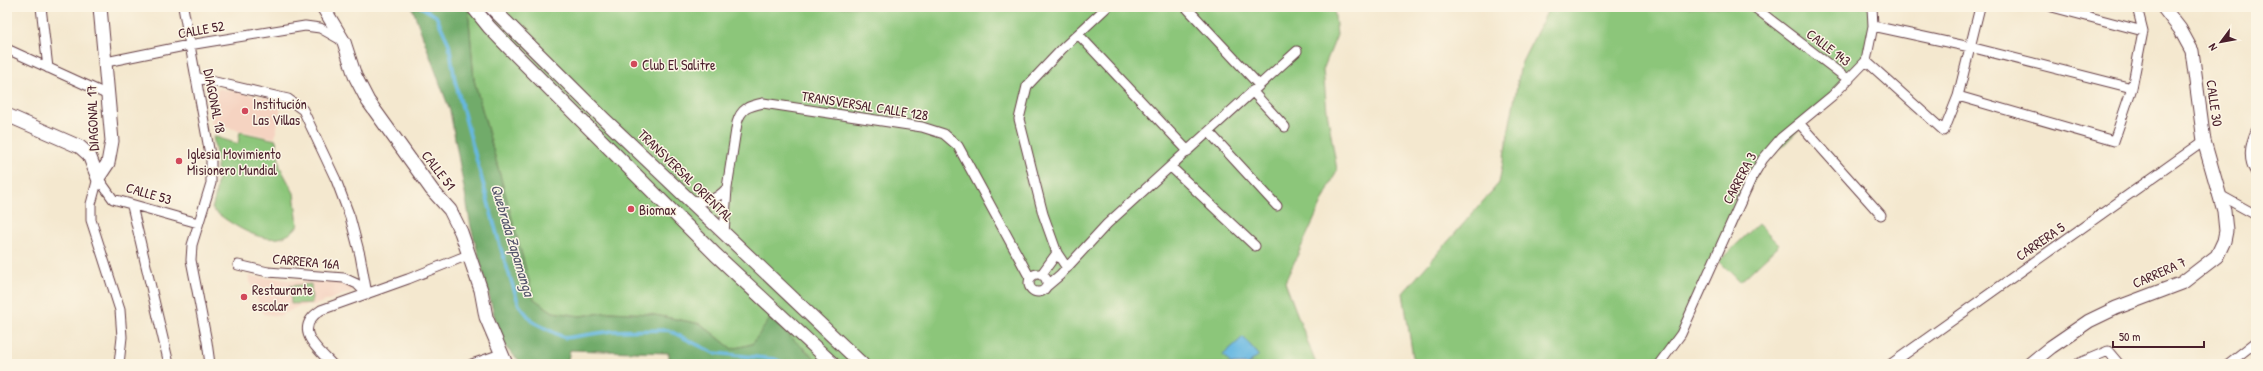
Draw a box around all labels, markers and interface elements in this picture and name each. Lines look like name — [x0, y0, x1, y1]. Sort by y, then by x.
street label: CALLE 52 — [176, 16, 226, 42]
north arrow — [2201, 22, 2241, 62]
street label: CALLE 143 — [1803, 24, 1855, 70]
text: N — [2205, 41, 2220, 53]
place label: Club El Salitre — [642, 55, 716, 74]
marker: Club El Salitre — [629, 59, 639, 69]
street label: DIAGONAL 18 — [199, 67, 231, 135]
street label: CALLE 30 — [2202, 78, 2228, 128]
street label: DIAGONAL 17 — [81, 85, 103, 151]
street label: TRANSVERSAL CALLE 128 — [800, 86, 930, 124]
place label: Institución Las Villas — [253, 94, 307, 129]
marker: Institución Las Villas — [240, 106, 250, 116]
street label: TRANSVERSAL ORIENTAL — [634, 125, 738, 225]
place label: Iglesia Movimiento Misionero Mundial — [187, 144, 281, 179]
street label: CALLE 51 — [418, 146, 460, 194]
street label: CARRERA 3 — [1717, 149, 1761, 207]
marker: Iglesia Movimiento Misionero Mundial — [174, 156, 184, 166]
street label: CALLE 53 — [124, 177, 174, 209]
water label: Quebrada Zapamanga — [486, 181, 541, 301]
place label: Biomax — [639, 200, 676, 219]
marker: Biomax — [626, 204, 636, 214]
street label: CARRERA 5 — [2012, 217, 2068, 265]
street label: CARRERA 16A — [272, 249, 341, 273]
street label: CARRERA 7 — [2129, 252, 2189, 292]
place label: Restaurante escolar — [252, 280, 313, 315]
marker: Restaurante escolar — [239, 292, 249, 302]
scale bar — [2113, 323, 2204, 349]
text: 50 m — [2119, 328, 2140, 345]

